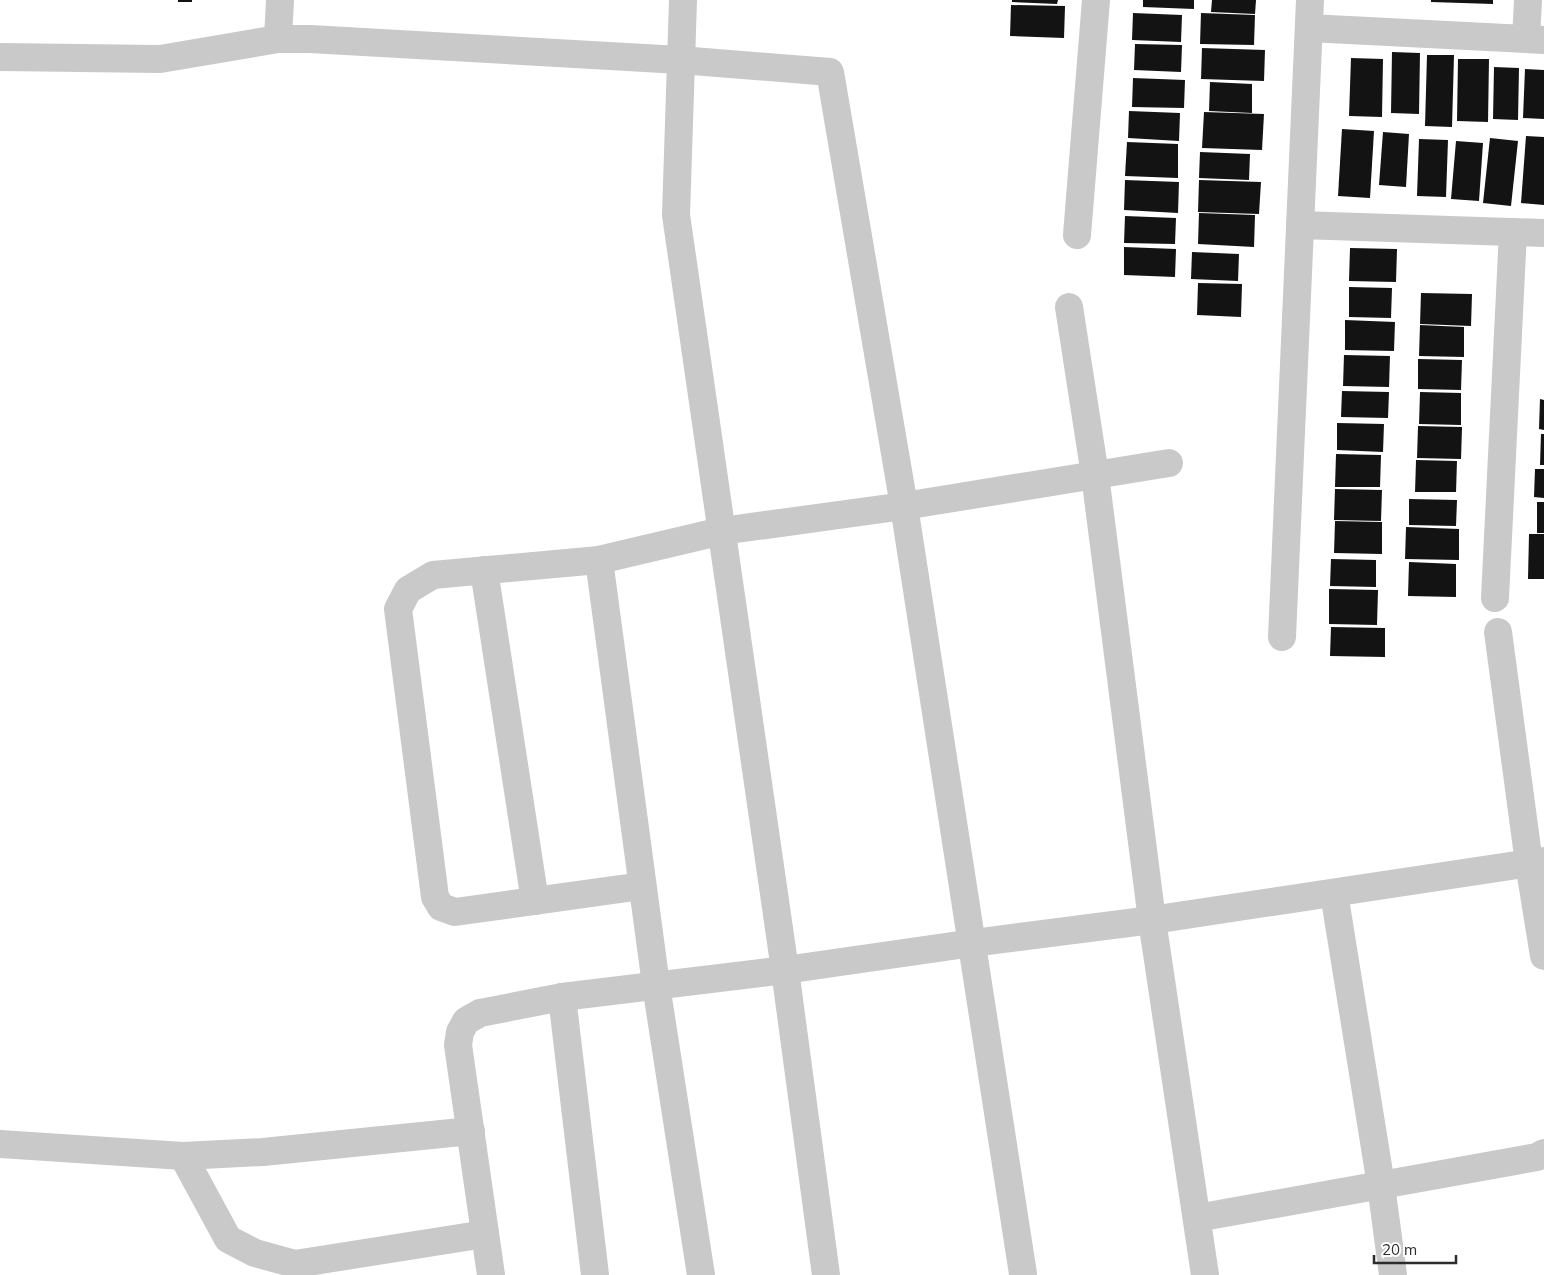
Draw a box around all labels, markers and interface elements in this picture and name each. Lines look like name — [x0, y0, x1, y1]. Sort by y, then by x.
scale bar — [1374, 1232, 1456, 1264]
text: 20 m — [1382, 1240, 1417, 1259]

